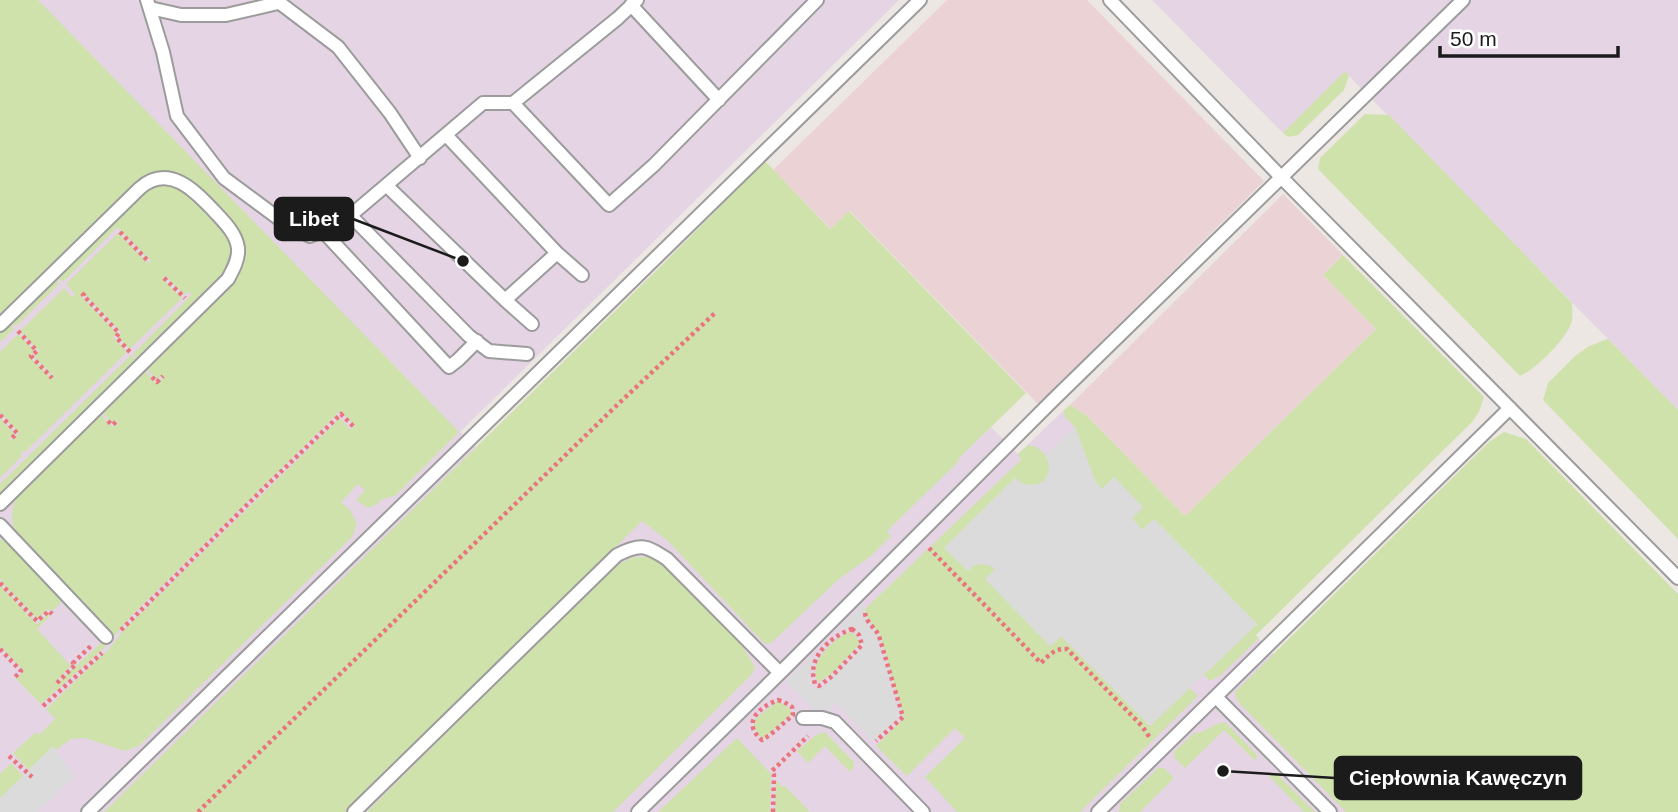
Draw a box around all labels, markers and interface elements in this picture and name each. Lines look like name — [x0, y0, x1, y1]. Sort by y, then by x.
scale bar — [1440, 14, 1618, 58]
text: 50 m — [1450, 27, 1497, 50]
callout: Libet — [275, 198, 353, 240]
text: Libet — [289, 207, 339, 230]
callout: Ciepłownia Kawęczyn — [1335, 757, 1581, 799]
text: Ciepłownia Kawęczyn — [1349, 766, 1567, 789]

